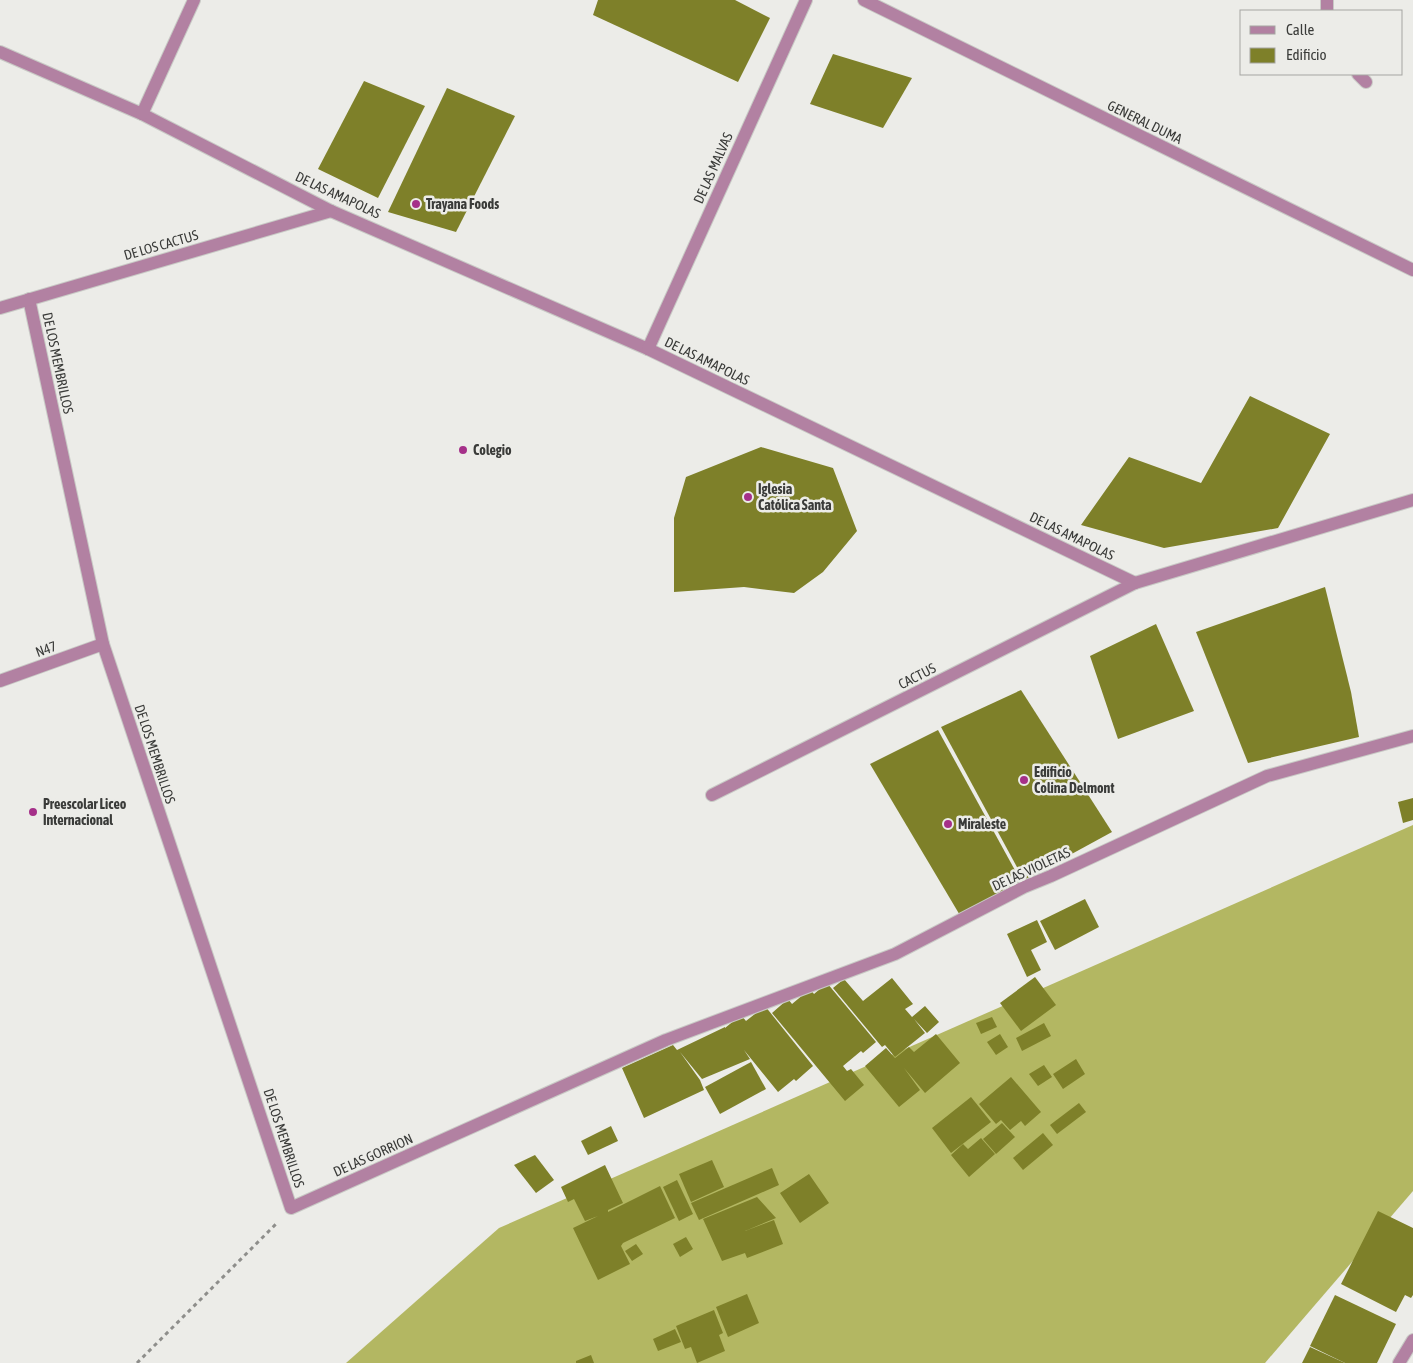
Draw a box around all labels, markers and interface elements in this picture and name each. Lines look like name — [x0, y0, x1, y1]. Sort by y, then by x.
legend — [1240, 10, 1403, 75]
text: Calle — [1286, 21, 1315, 38]
text: Edificio — [1286, 46, 1327, 63]
street label: GENERAL DUMA — [1105, 97, 1185, 147]
street label: DE LAS MALVAS — [690, 130, 736, 206]
street label: DE LAS AMAPOLAS — [293, 168, 383, 222]
place label: Trayana Foods — [426, 196, 499, 212]
marker: Trayana Foods — [410, 198, 422, 210]
street label: DE LOS CACTUS — [122, 227, 200, 263]
street label: DE LOS MEMBRILLOS — [39, 311, 77, 415]
street label: DE LAS AMAPOLAS — [662, 334, 752, 388]
place label: Colegio — [473, 442, 512, 458]
marker: Colegio — [457, 444, 469, 456]
place label: Iglesia Católica Santa — [758, 481, 832, 513]
marker: Iglesia Católica Santa — [742, 491, 754, 503]
street label: DE LAS AMAPOLAS — [1027, 509, 1117, 563]
street label: N47 — [33, 638, 59, 660]
street label: CACTUS — [896, 660, 938, 692]
street label: DE LOS MEMBRILLOS — [131, 702, 179, 806]
place label: Edificio Colina Delmont — [1034, 764, 1114, 796]
marker: Edificio Colina Delmont — [1018, 774, 1030, 786]
place label: Preescolar Liceo Internacional — [43, 796, 127, 828]
marker: Preescolar Liceo Internacional — [27, 806, 39, 818]
place label: Miraleste — [958, 816, 1006, 832]
marker: Miraleste — [942, 818, 954, 830]
street label: DE LAS VIOLETAS — [989, 844, 1073, 894]
street label: DE LOS MEMBRILLOS — [260, 1086, 308, 1190]
street label: DE LAS GORRION — [331, 1130, 415, 1180]

